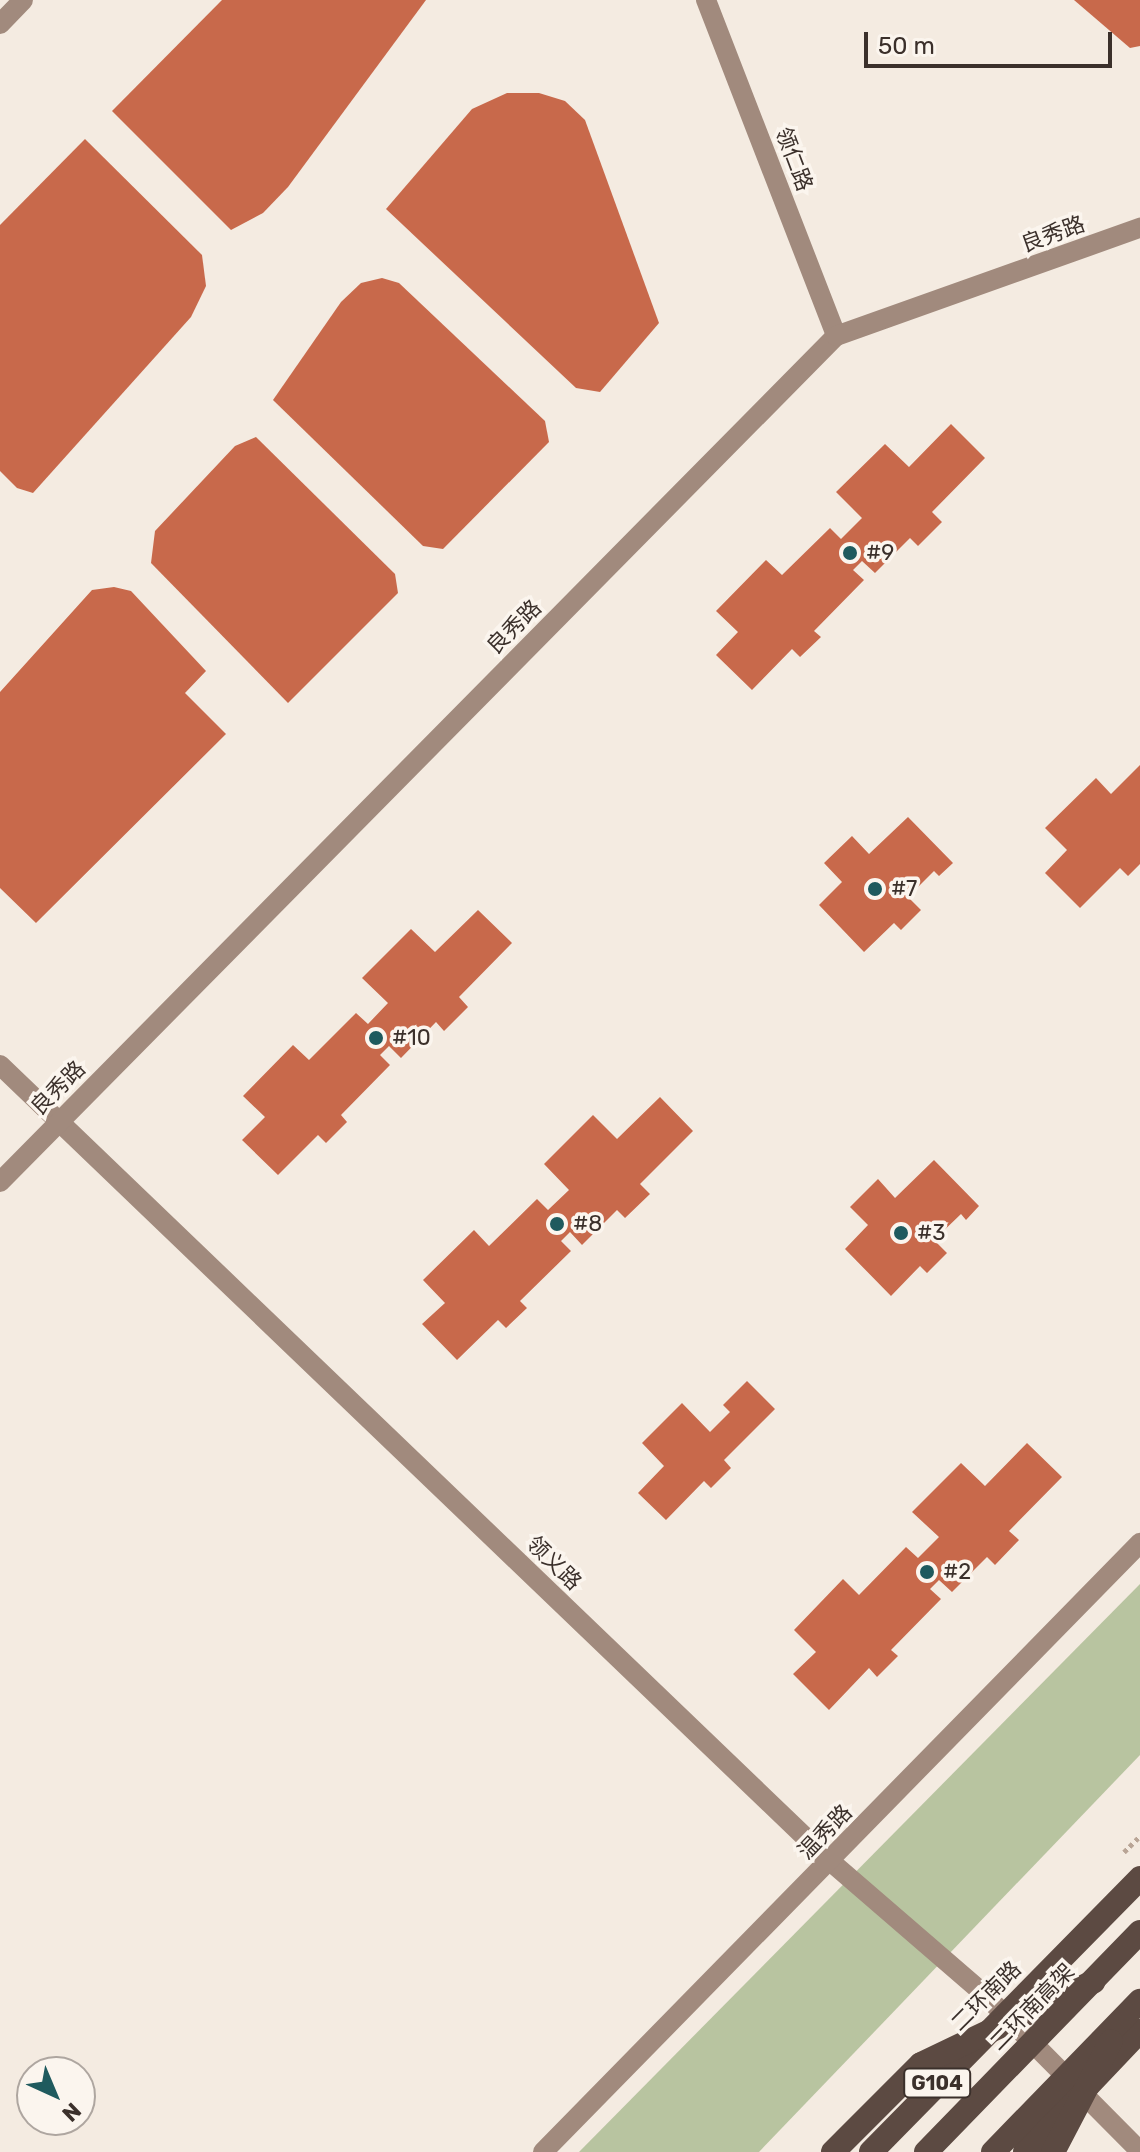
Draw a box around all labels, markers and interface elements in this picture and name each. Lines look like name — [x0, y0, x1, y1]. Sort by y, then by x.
scale bar — [868, 16, 1116, 66]
text: 50 m — [878, 32, 935, 60]
street label: 领仁路 — [770, 123, 818, 195]
street label: 良秀路 — [1017, 210, 1089, 258]
place label: #9 — [866, 540, 894, 566]
marker: #9 — [841, 544, 859, 562]
street label: 良秀路 — [481, 594, 547, 660]
place label: #7 — [891, 876, 917, 902]
marker: #7 — [866, 880, 884, 898]
place label: #10 — [392, 1025, 431, 1051]
marker: #10 — [367, 1029, 385, 1047]
street label: 良秀路 — [25, 1055, 91, 1121]
place label: #8 — [573, 1211, 602, 1237]
marker: #8 — [548, 1215, 566, 1233]
place label: #3 — [917, 1220, 946, 1246]
marker: #3 — [892, 1224, 910, 1242]
street label: 领义路 — [521, 1531, 587, 1595]
place label: #2 — [943, 1559, 971, 1585]
marker: #2 — [918, 1563, 936, 1581]
street label: 温秀路 — [793, 1799, 857, 1865]
street label: 二环南路 — [946, 1956, 1026, 2036]
street label: 二环南高架 — [984, 1958, 1080, 2056]
north arrow — [16, 2056, 96, 2136]
road number: G104 — [903, 2067, 971, 2099]
text: N — [57, 2097, 87, 2127]

